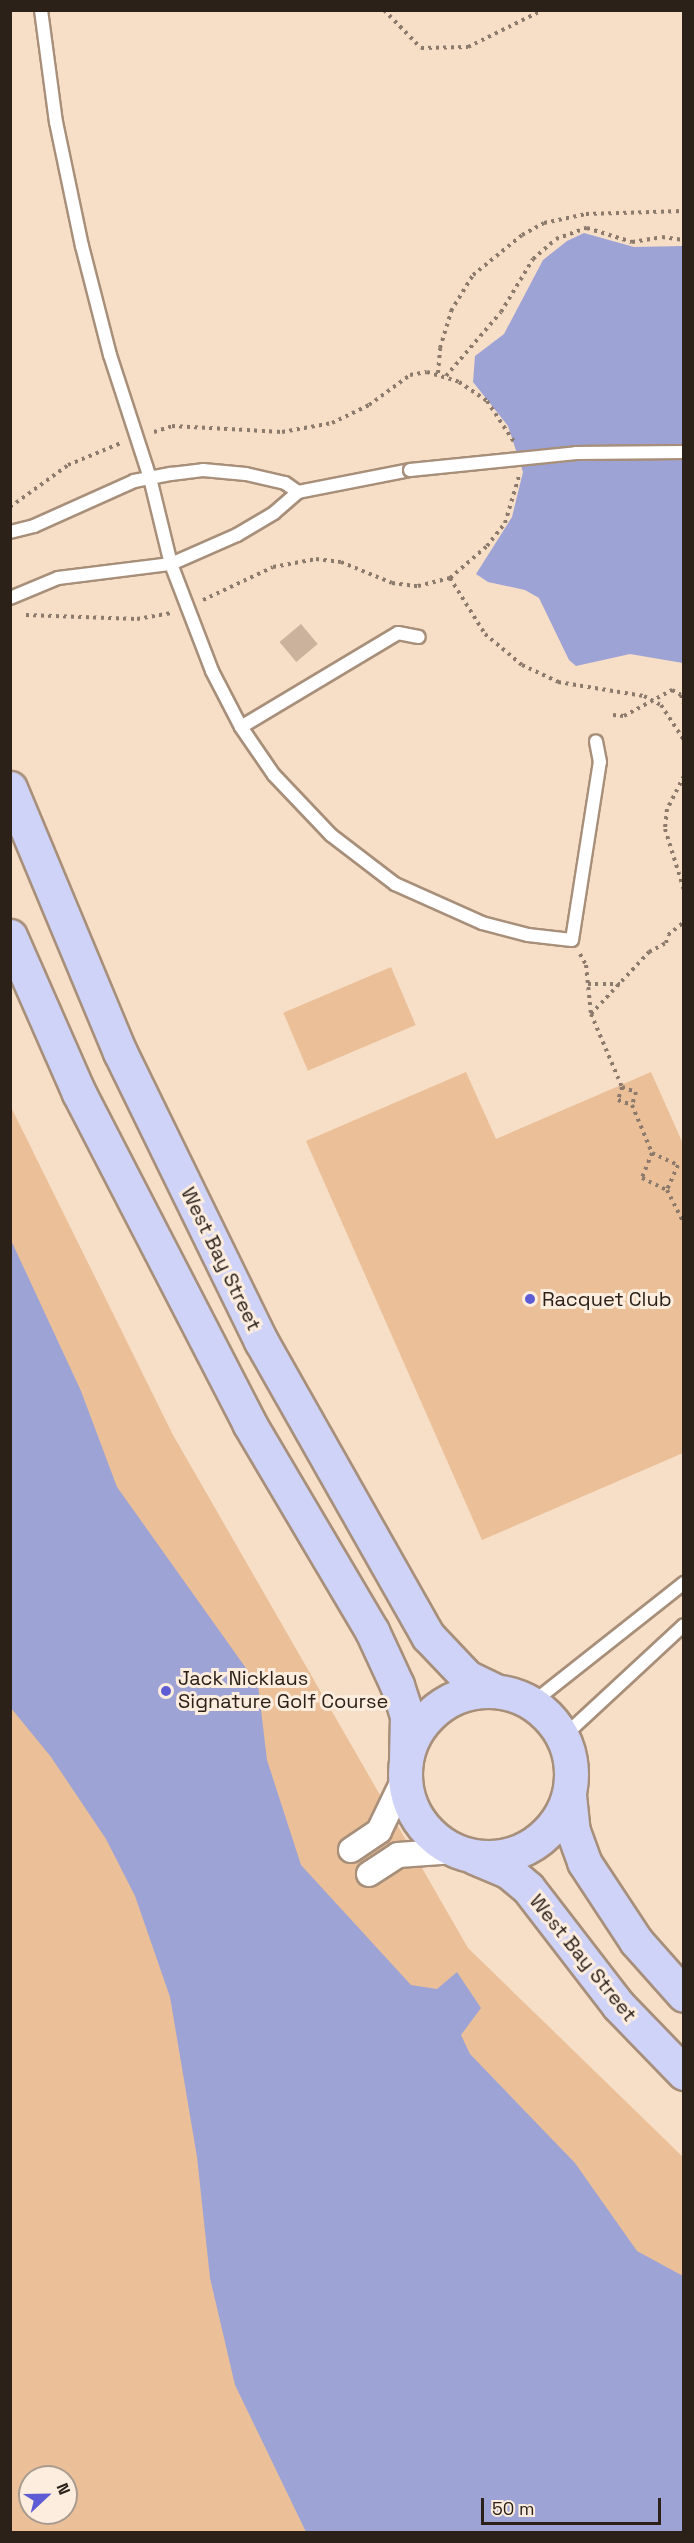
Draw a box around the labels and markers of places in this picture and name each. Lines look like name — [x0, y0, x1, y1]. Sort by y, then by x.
place label: Racquet Club — [542, 1287, 672, 1311]
marker: Racquet Club — [523, 1292, 537, 1306]
place label: Jack Nicklaus Signature Golf Course — [178, 1667, 388, 1714]
marker: Jack Nicklaus Signature Golf Course — [159, 1684, 173, 1698]

